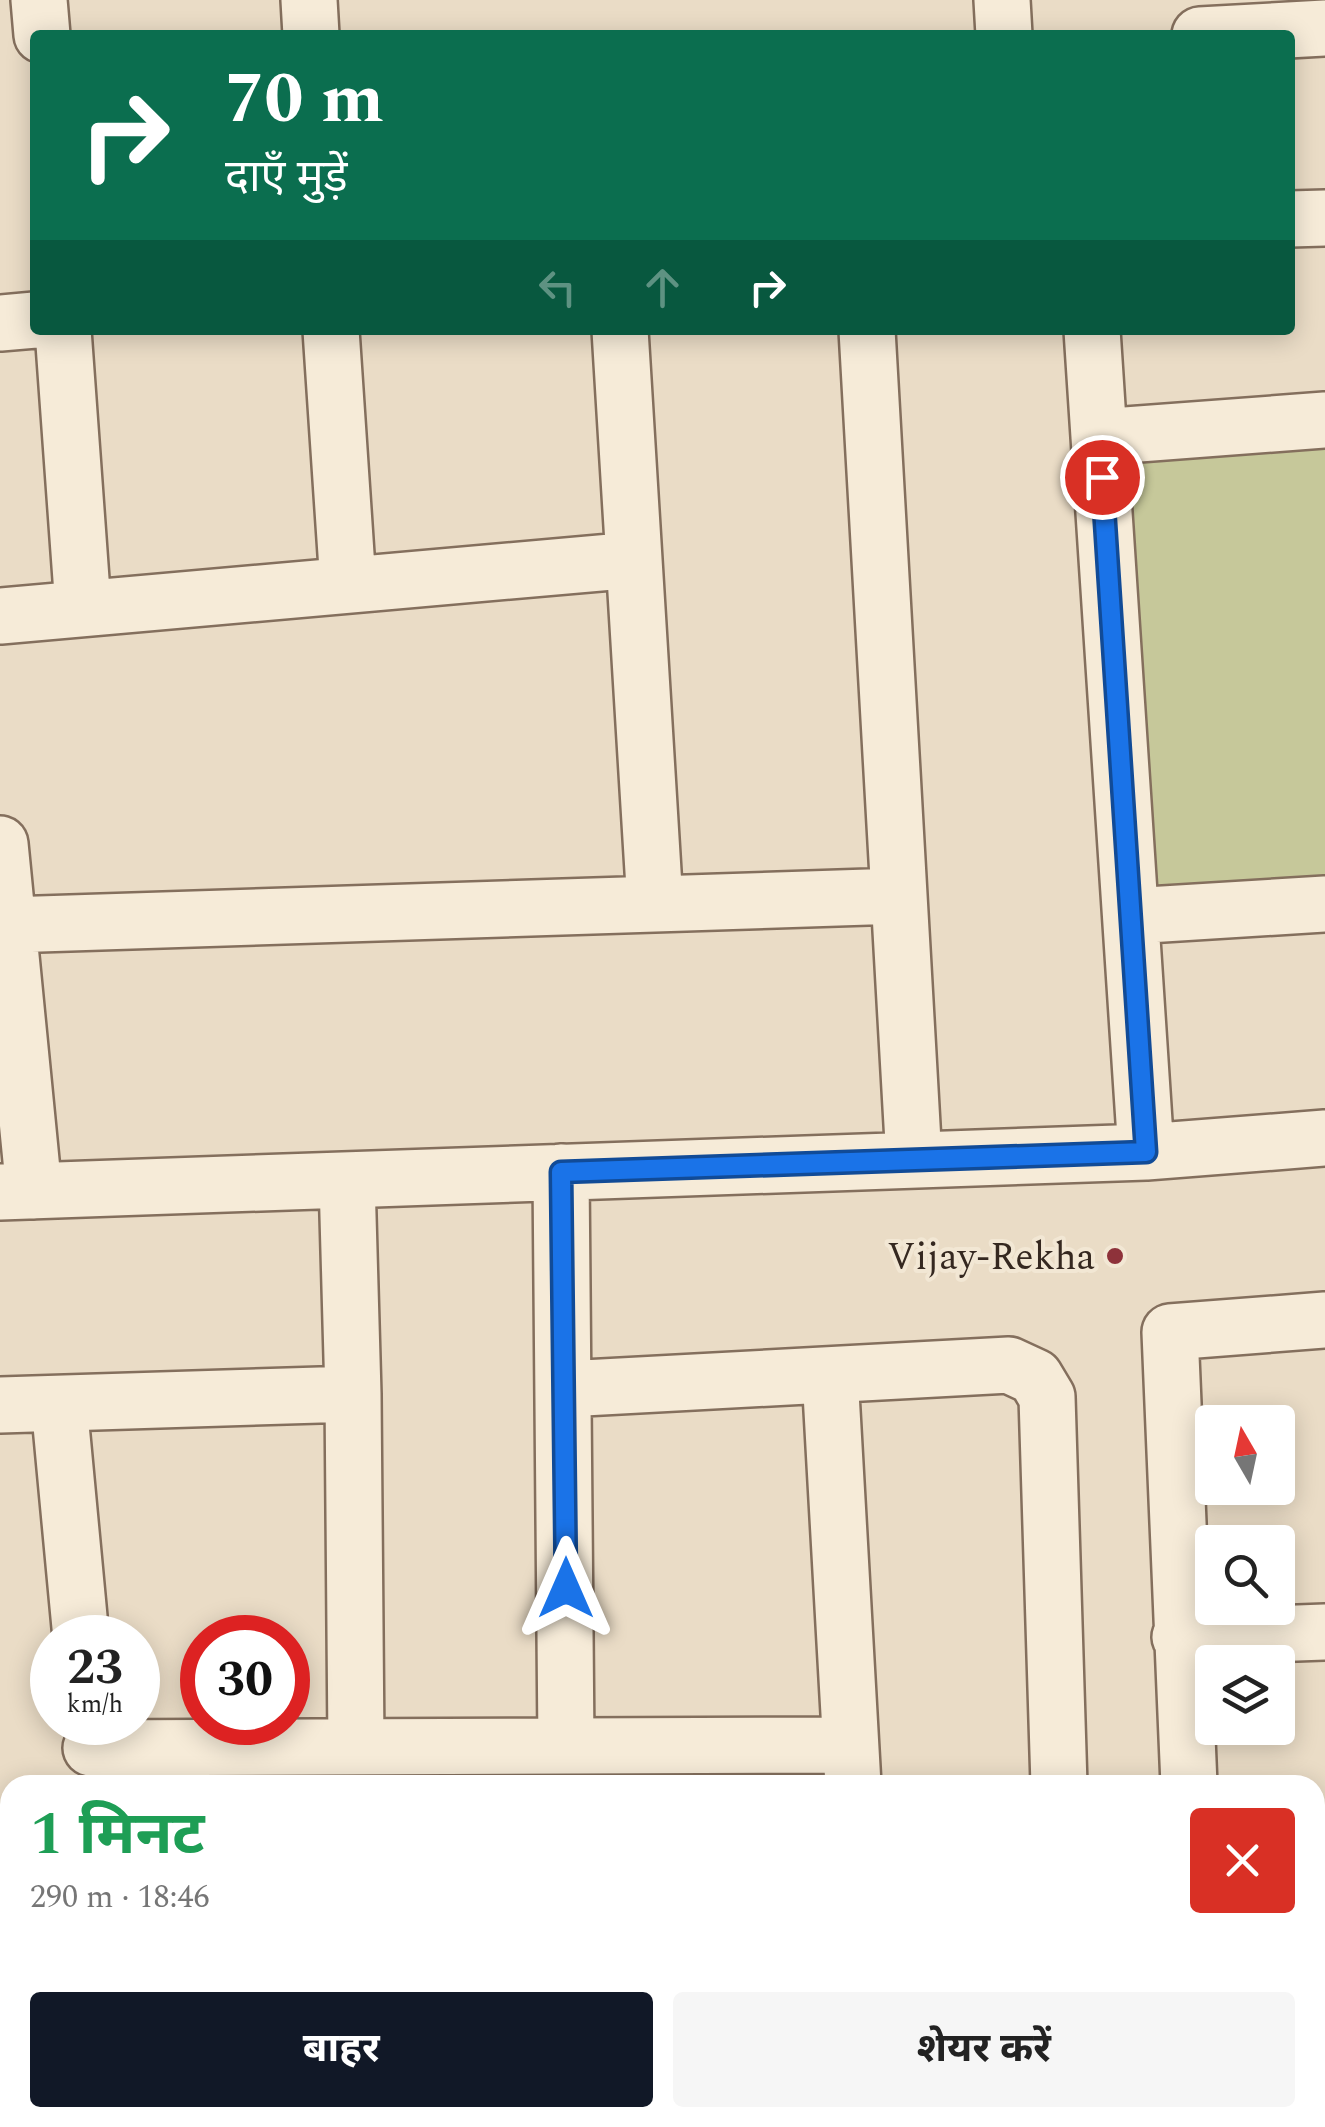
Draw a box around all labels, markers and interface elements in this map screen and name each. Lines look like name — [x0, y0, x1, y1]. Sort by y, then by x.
text: 70 m — [225, 47, 384, 153]
icon: right — [60, 70, 190, 200]
text: दाएँ मुड़ें — [225, 143, 348, 212]
icon: left — [530, 260, 585, 315]
icon: ahead — [635, 260, 690, 315]
icon: right — [740, 260, 795, 315]
pin — [1060, 435, 1145, 520]
icon: arrive — [1075, 450, 1130, 505]
place label: Vijay-Rekha — [887, 1229, 1095, 1287]
marker: Vijay-Rekha — [1104, 1245, 1126, 1267]
north arrow — [1195, 1405, 1295, 1505]
map controls — [1195, 1405, 1295, 1745]
button: search — [1195, 1525, 1295, 1625]
position arrow — [514, 1536, 618, 1640]
speed limit sign: 30 — [180, 1615, 310, 1745]
text: 23 — [67, 1630, 123, 1706]
button: layers — [1195, 1645, 1295, 1745]
text: km/h — [67, 1686, 123, 1724]
text: 1 मिनट — [30, 1789, 205, 1881]
button: close — [1190, 1808, 1295, 1913]
text: 290 m · 18:46 — [30, 1873, 210, 1922]
button: बाहर — [30, 1992, 653, 2107]
button: शेयर करें — [673, 1992, 1295, 2107]

